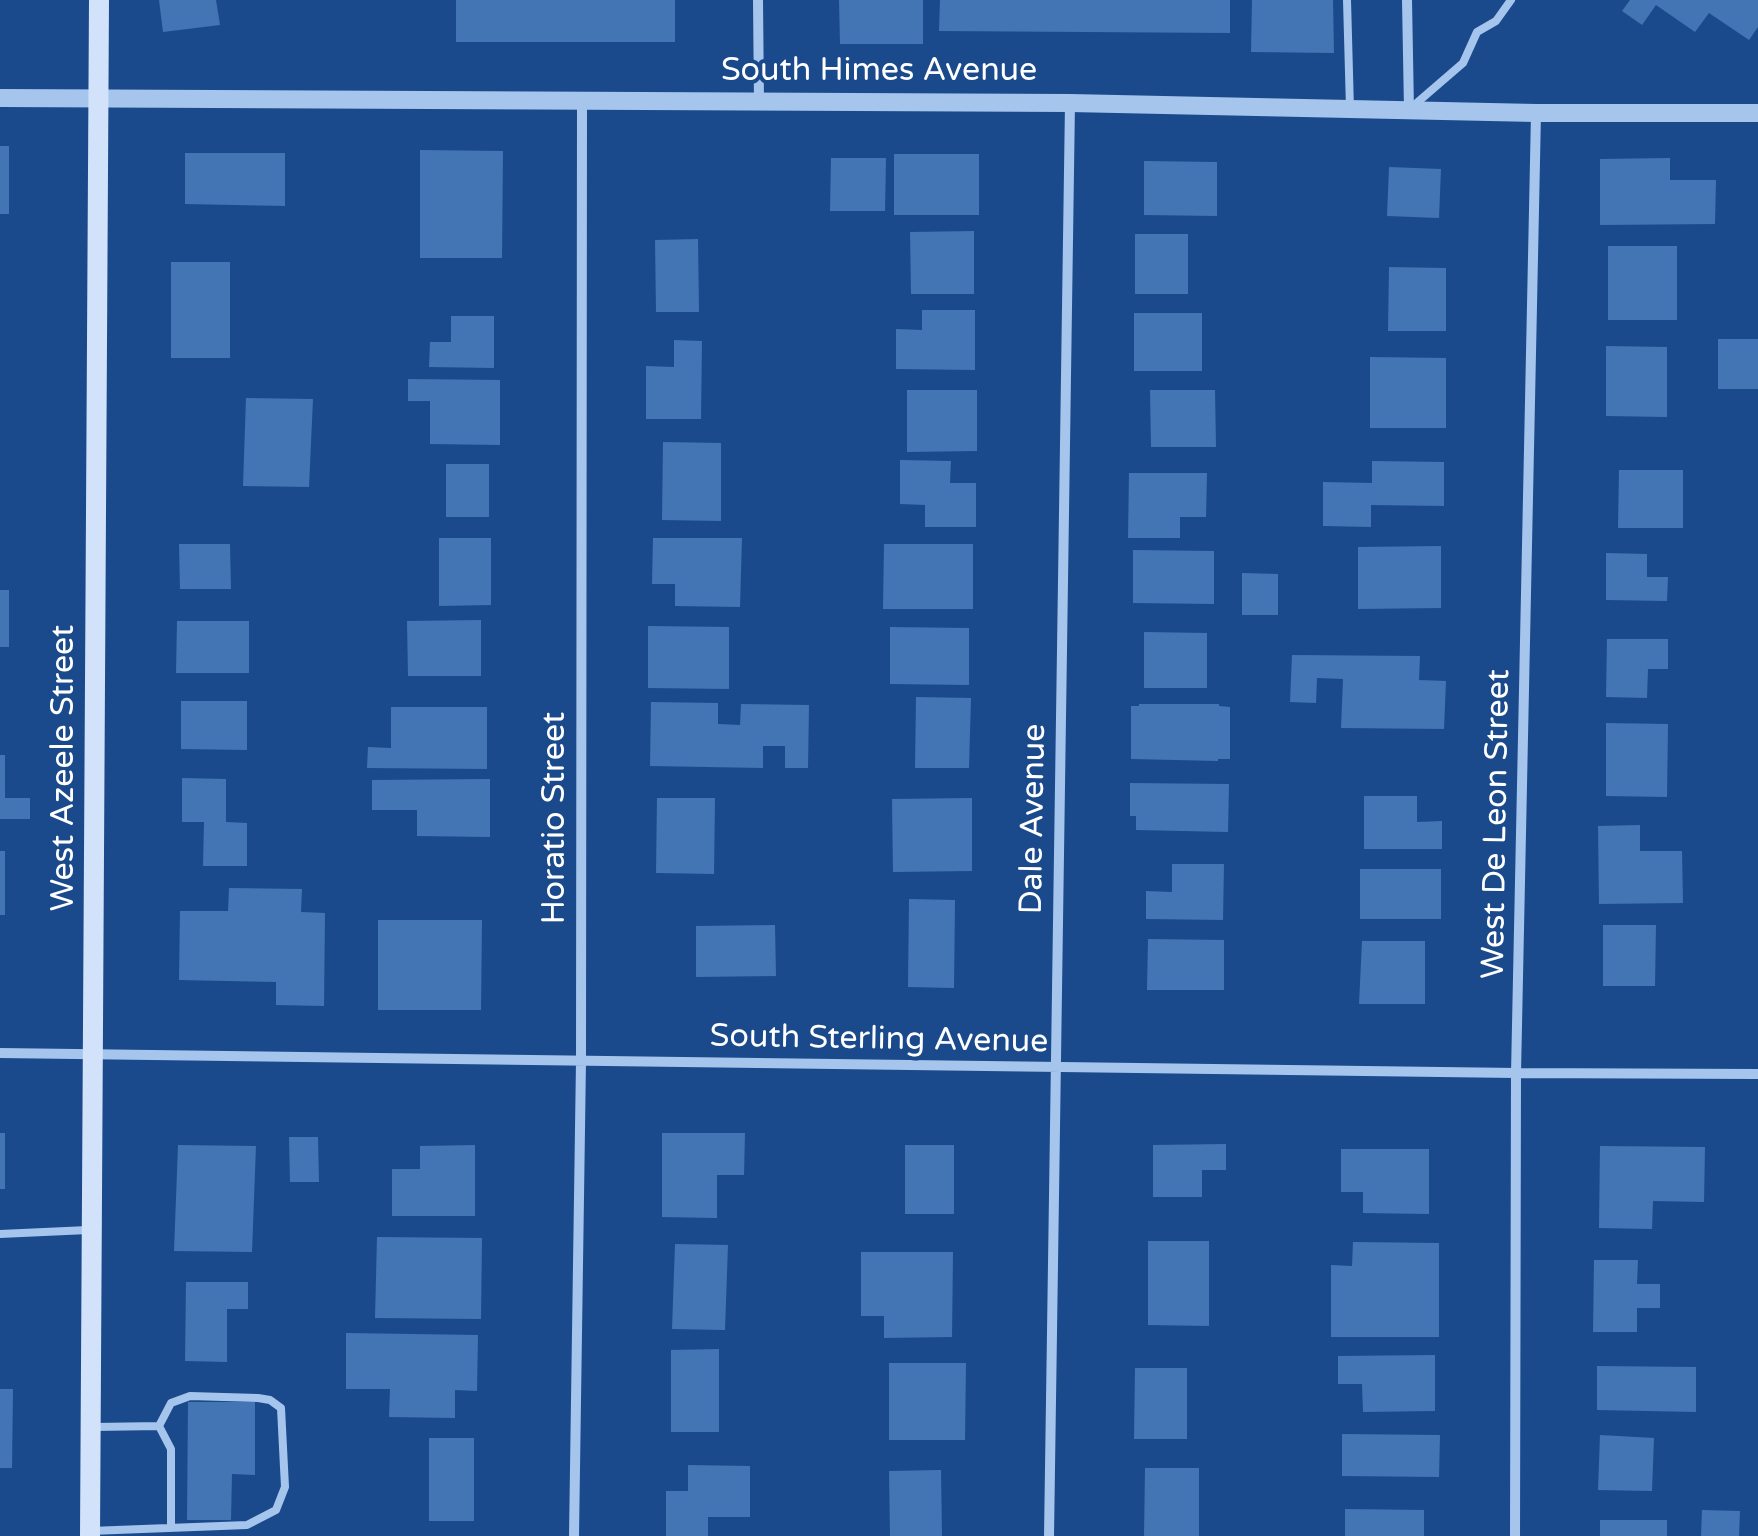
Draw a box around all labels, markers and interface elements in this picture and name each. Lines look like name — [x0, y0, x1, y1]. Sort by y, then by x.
street label: South Himes Avenue — [721, 53, 1037, 91]
street label: West Azeele Street — [46, 625, 84, 911]
street label: West De Leon Street — [1475, 669, 1519, 979]
street label: Horatio Street — [537, 712, 575, 924]
street label: Dale Avenue — [1013, 723, 1055, 915]
street label: South Sterling Avenue — [709, 1018, 1049, 1062]

